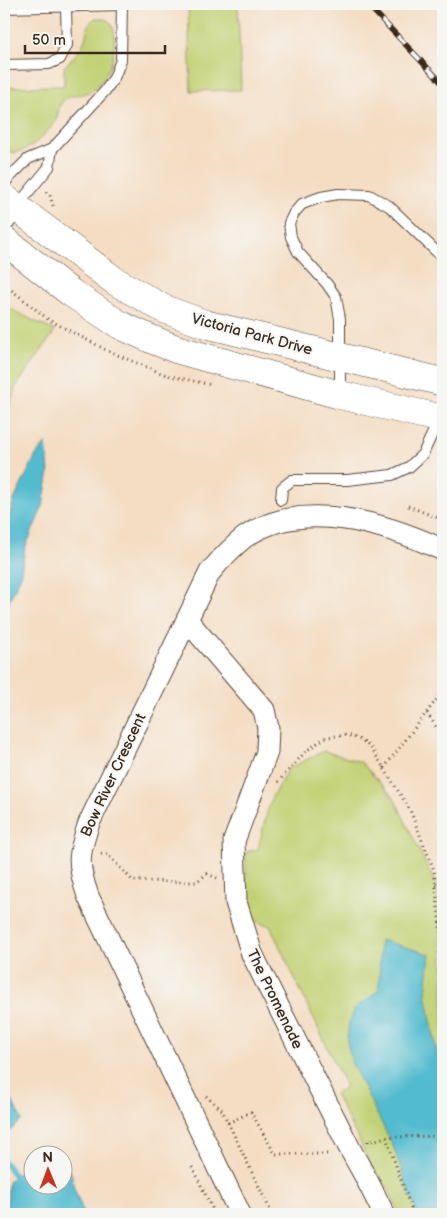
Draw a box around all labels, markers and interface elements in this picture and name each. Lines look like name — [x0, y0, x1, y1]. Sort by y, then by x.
scale bar — [25, 22, 165, 54]
text: 50 m — [32, 31, 66, 50]
street label: Victoria Park Drive — [189, 309, 314, 360]
street label: Bow River Crescent — [77, 710, 151, 840]
street label: The Promenade — [242, 946, 307, 1052]
north arrow — [22, 1146, 72, 1196]
text: N — [42, 1149, 53, 1166]

